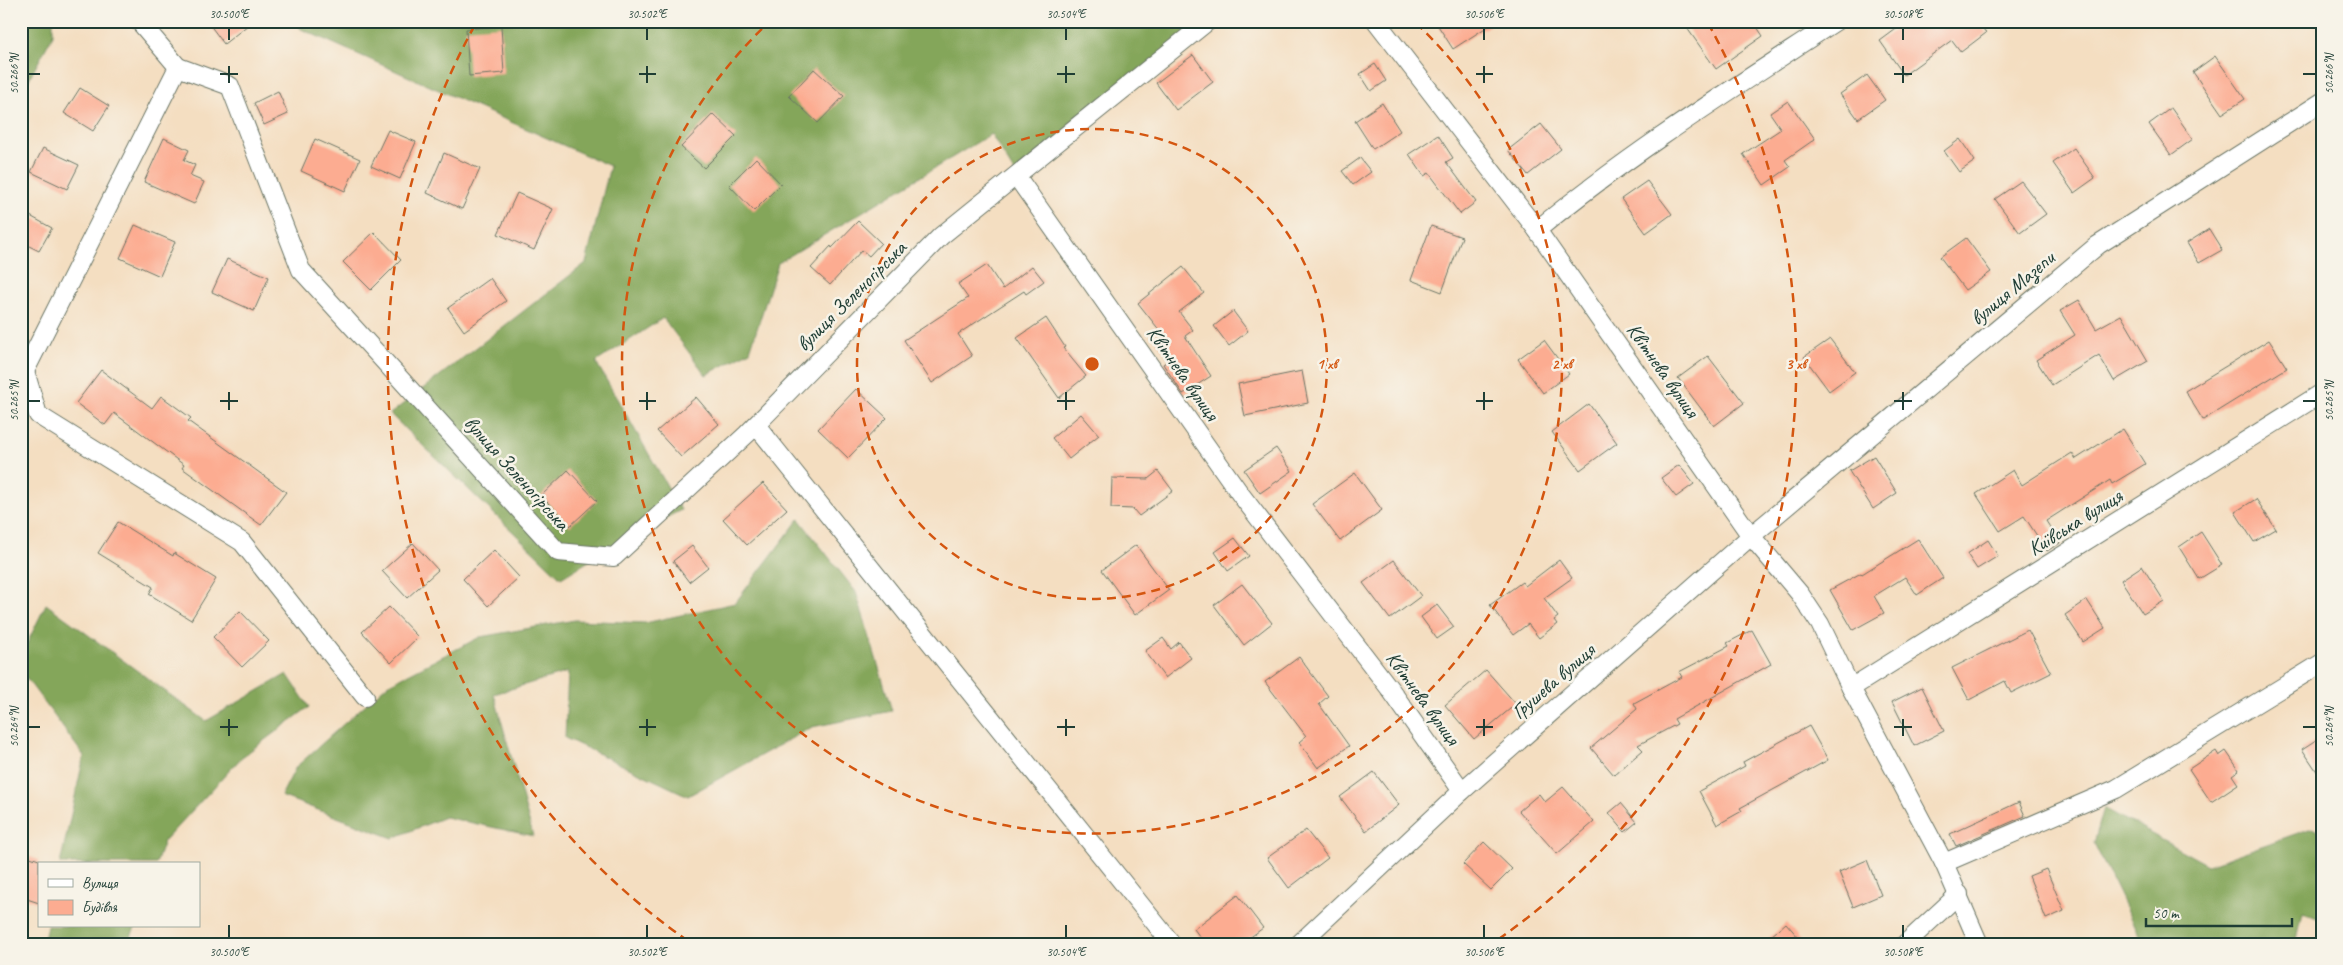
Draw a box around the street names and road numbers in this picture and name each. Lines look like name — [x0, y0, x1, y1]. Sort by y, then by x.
street label: вулиця Зеленогірська — [790, 234, 913, 357]
street label: вулиця Мазепи — [1964, 243, 2062, 332]
street label: Квітнева вулиця — [1621, 318, 1706, 423]
street label: Квітнева вулиця — [1141, 321, 1226, 426]
street label: вулиця Зеленогірська — [459, 410, 577, 537]
street label: Київська вулиця — [2023, 482, 2128, 561]
street label: Грушева вулиця — [1506, 636, 1602, 724]
street label: Квітнева вулиця — [1380, 646, 1467, 751]

